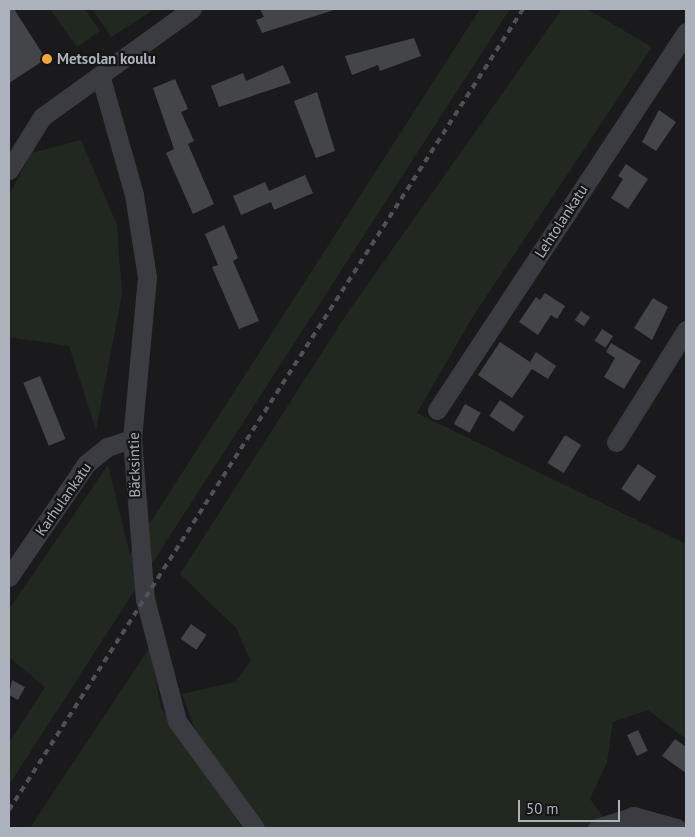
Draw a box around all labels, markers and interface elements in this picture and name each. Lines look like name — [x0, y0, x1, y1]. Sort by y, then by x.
place label: Metsolan koulu — [57, 50, 156, 68]
marker: Metsolan koulu — [41, 53, 53, 65]
street label: Lehtolankatu — [531, 181, 591, 261]
street label: Bäcksintie — [124, 432, 144, 498]
street label: Karhulankatu — [31, 459, 95, 539]
scale bar — [520, 790, 622, 822]
text: 50 m — [526, 799, 559, 818]

